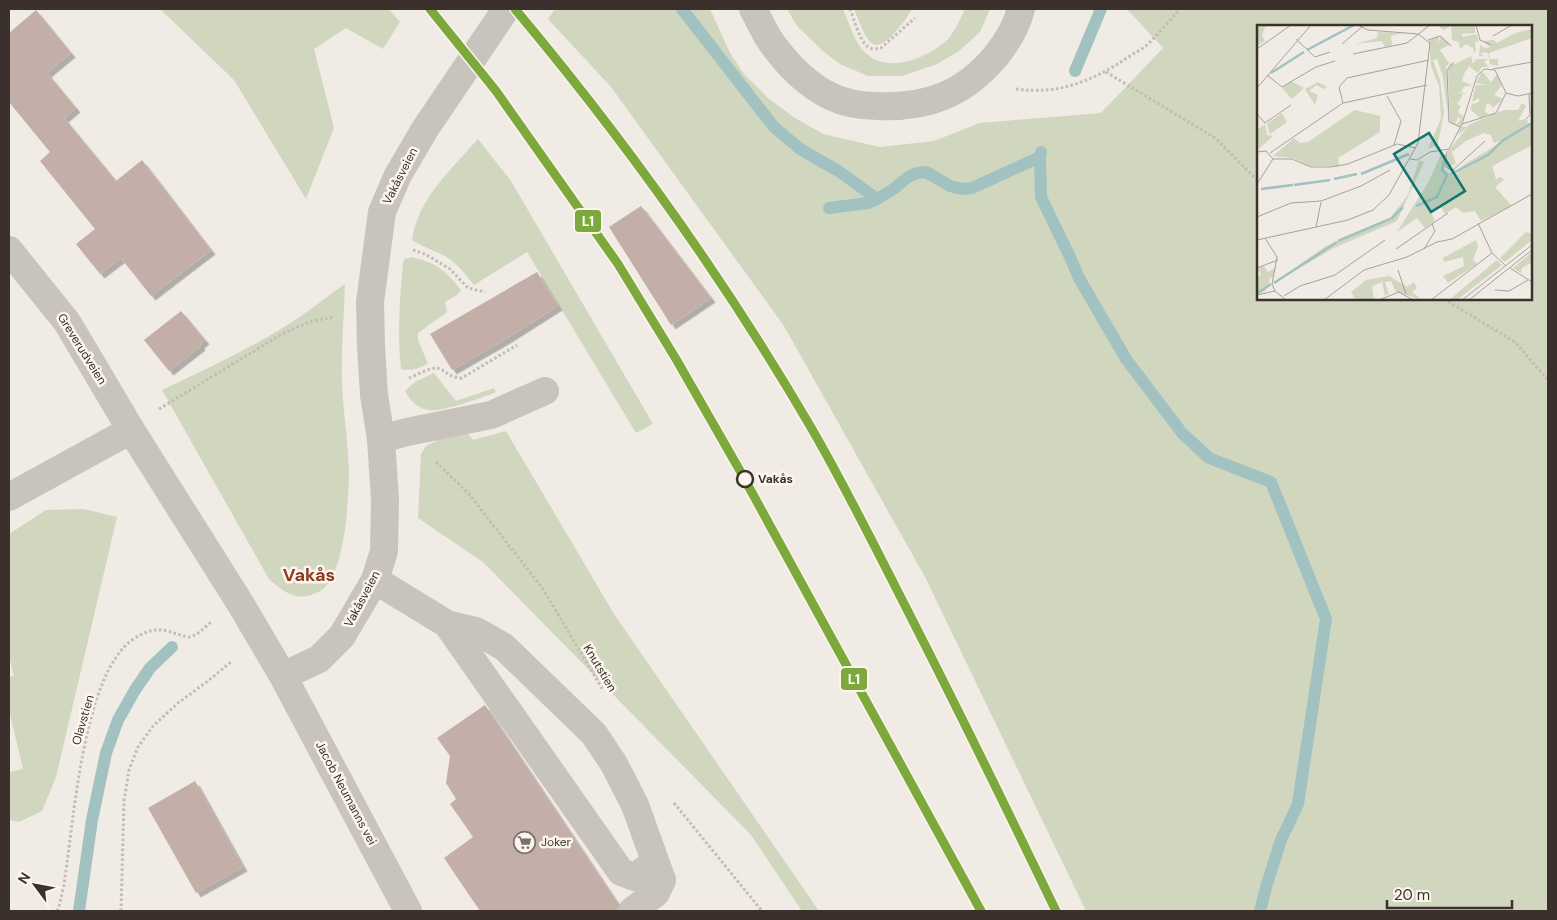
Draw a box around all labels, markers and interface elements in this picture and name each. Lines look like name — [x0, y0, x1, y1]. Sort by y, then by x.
inset map — [1257, 25, 1532, 300]
street label: Vakåsveien — [379, 145, 421, 207]
line badge: L1 — [574, 209, 602, 233]
text: L1 — [582, 212, 594, 230]
street label: Greverudveien — [54, 310, 110, 388]
marker: Vakås — [736, 470, 754, 488]
place label: Vakås — [758, 471, 793, 487]
district label: Vakås — [283, 563, 335, 587]
street label: Vakåsveien — [340, 568, 384, 630]
street label: Knutstien — [580, 641, 620, 695]
line badge: L1 — [840, 667, 868, 691]
text: L1 — [848, 670, 860, 688]
street label: Olavstien — [68, 693, 98, 747]
street label: Jacob Neumanns vei — [312, 738, 380, 848]
supermarket icon: Joker — [513, 830, 537, 854]
place label: Joker — [541, 834, 572, 850]
north arrow — [10, 860, 60, 910]
text: N — [14, 869, 34, 887]
scale bar — [1387, 878, 1512, 910]
text: 20 m — [1394, 885, 1430, 905]

